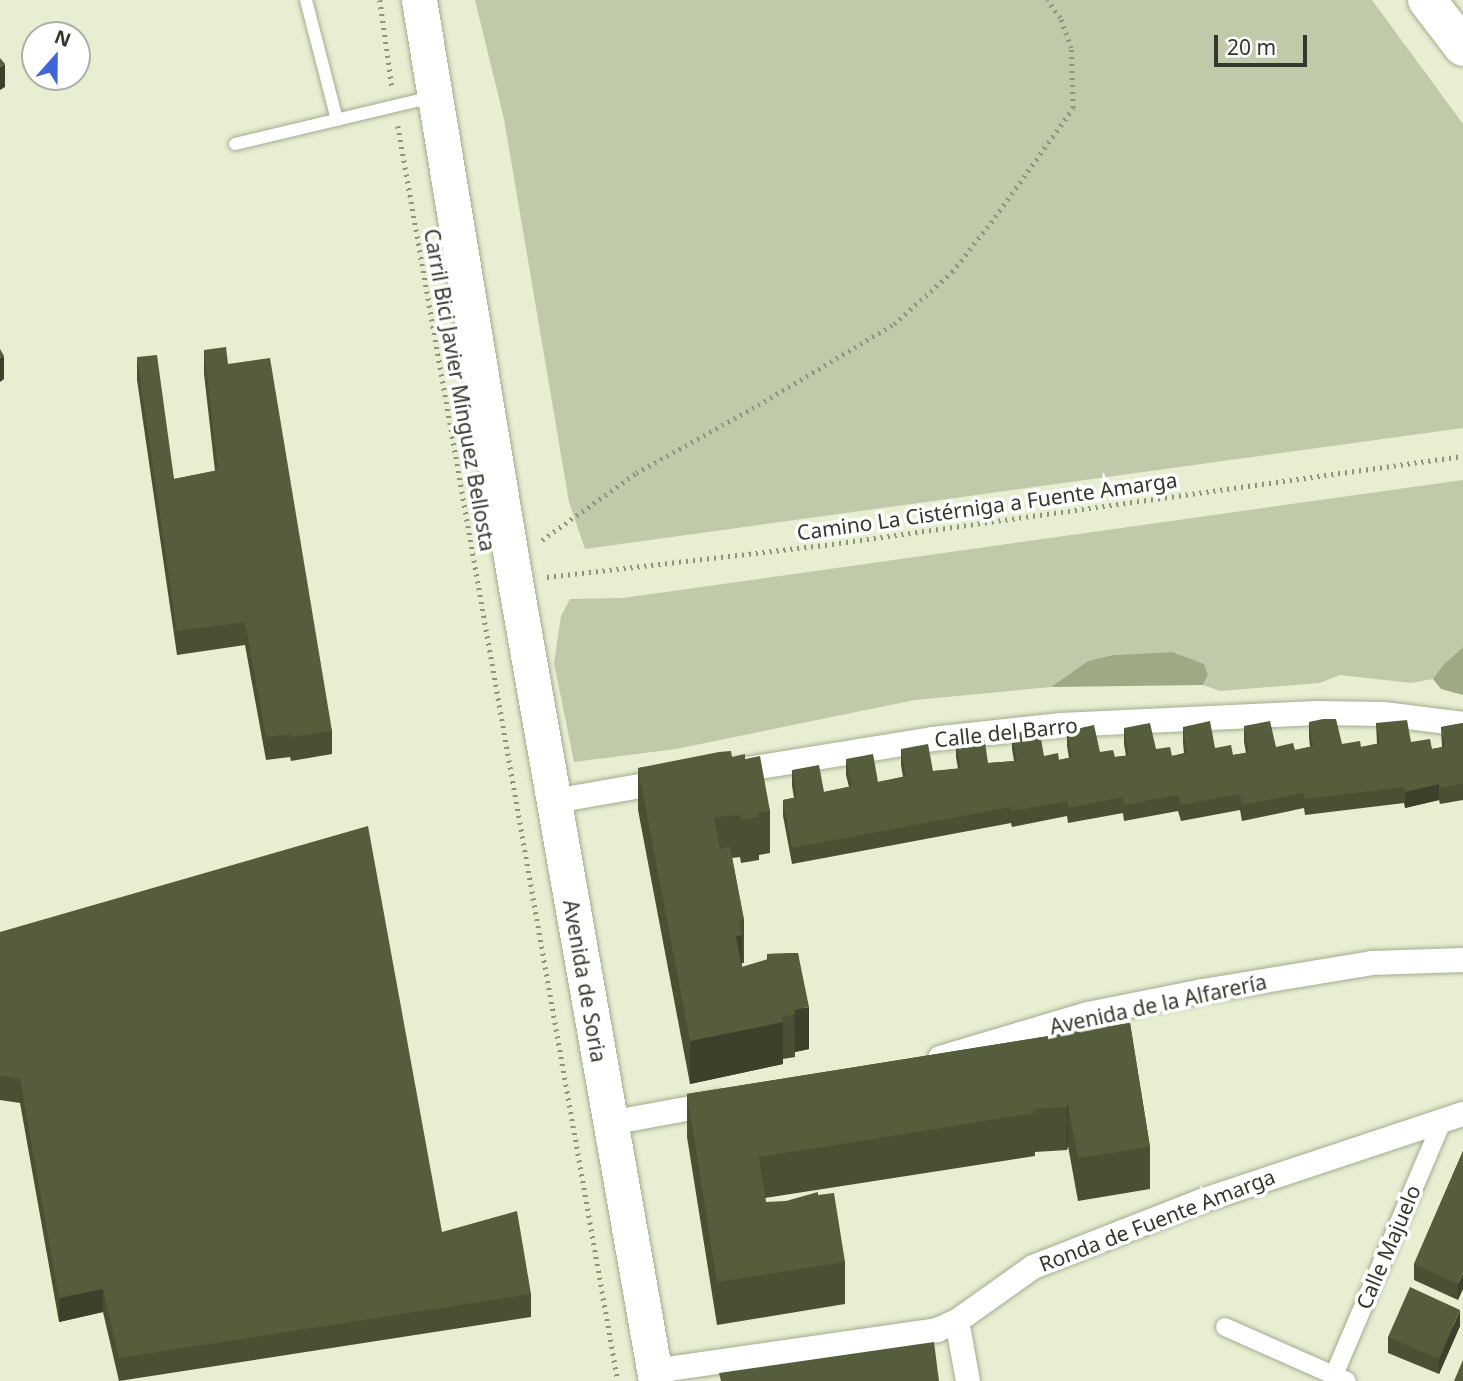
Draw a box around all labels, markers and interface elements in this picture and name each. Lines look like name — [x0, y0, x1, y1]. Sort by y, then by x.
north arrow — [21, 21, 91, 91]
scale bar — [1218, 21, 1311, 65]
text: N — [51, 23, 75, 53]
text: 20 m — [1227, 33, 1276, 61]
street label: Carril Bici Javier Mínguez Bellosta — [419, 227, 501, 553]
street label: Camino La Cistérniga a Fuente Amarga — [795, 467, 1179, 545]
street label: Calle del Barro — [933, 712, 1079, 752]
street label: Avenida de Soria — [558, 898, 612, 1064]
street label: Avenida de la Alfarería — [1047, 969, 1269, 1039]
street label: Ronda de Fuente Amarga — [1035, 1163, 1279, 1277]
street label: Calle Majuelo — [1351, 1181, 1425, 1313]

